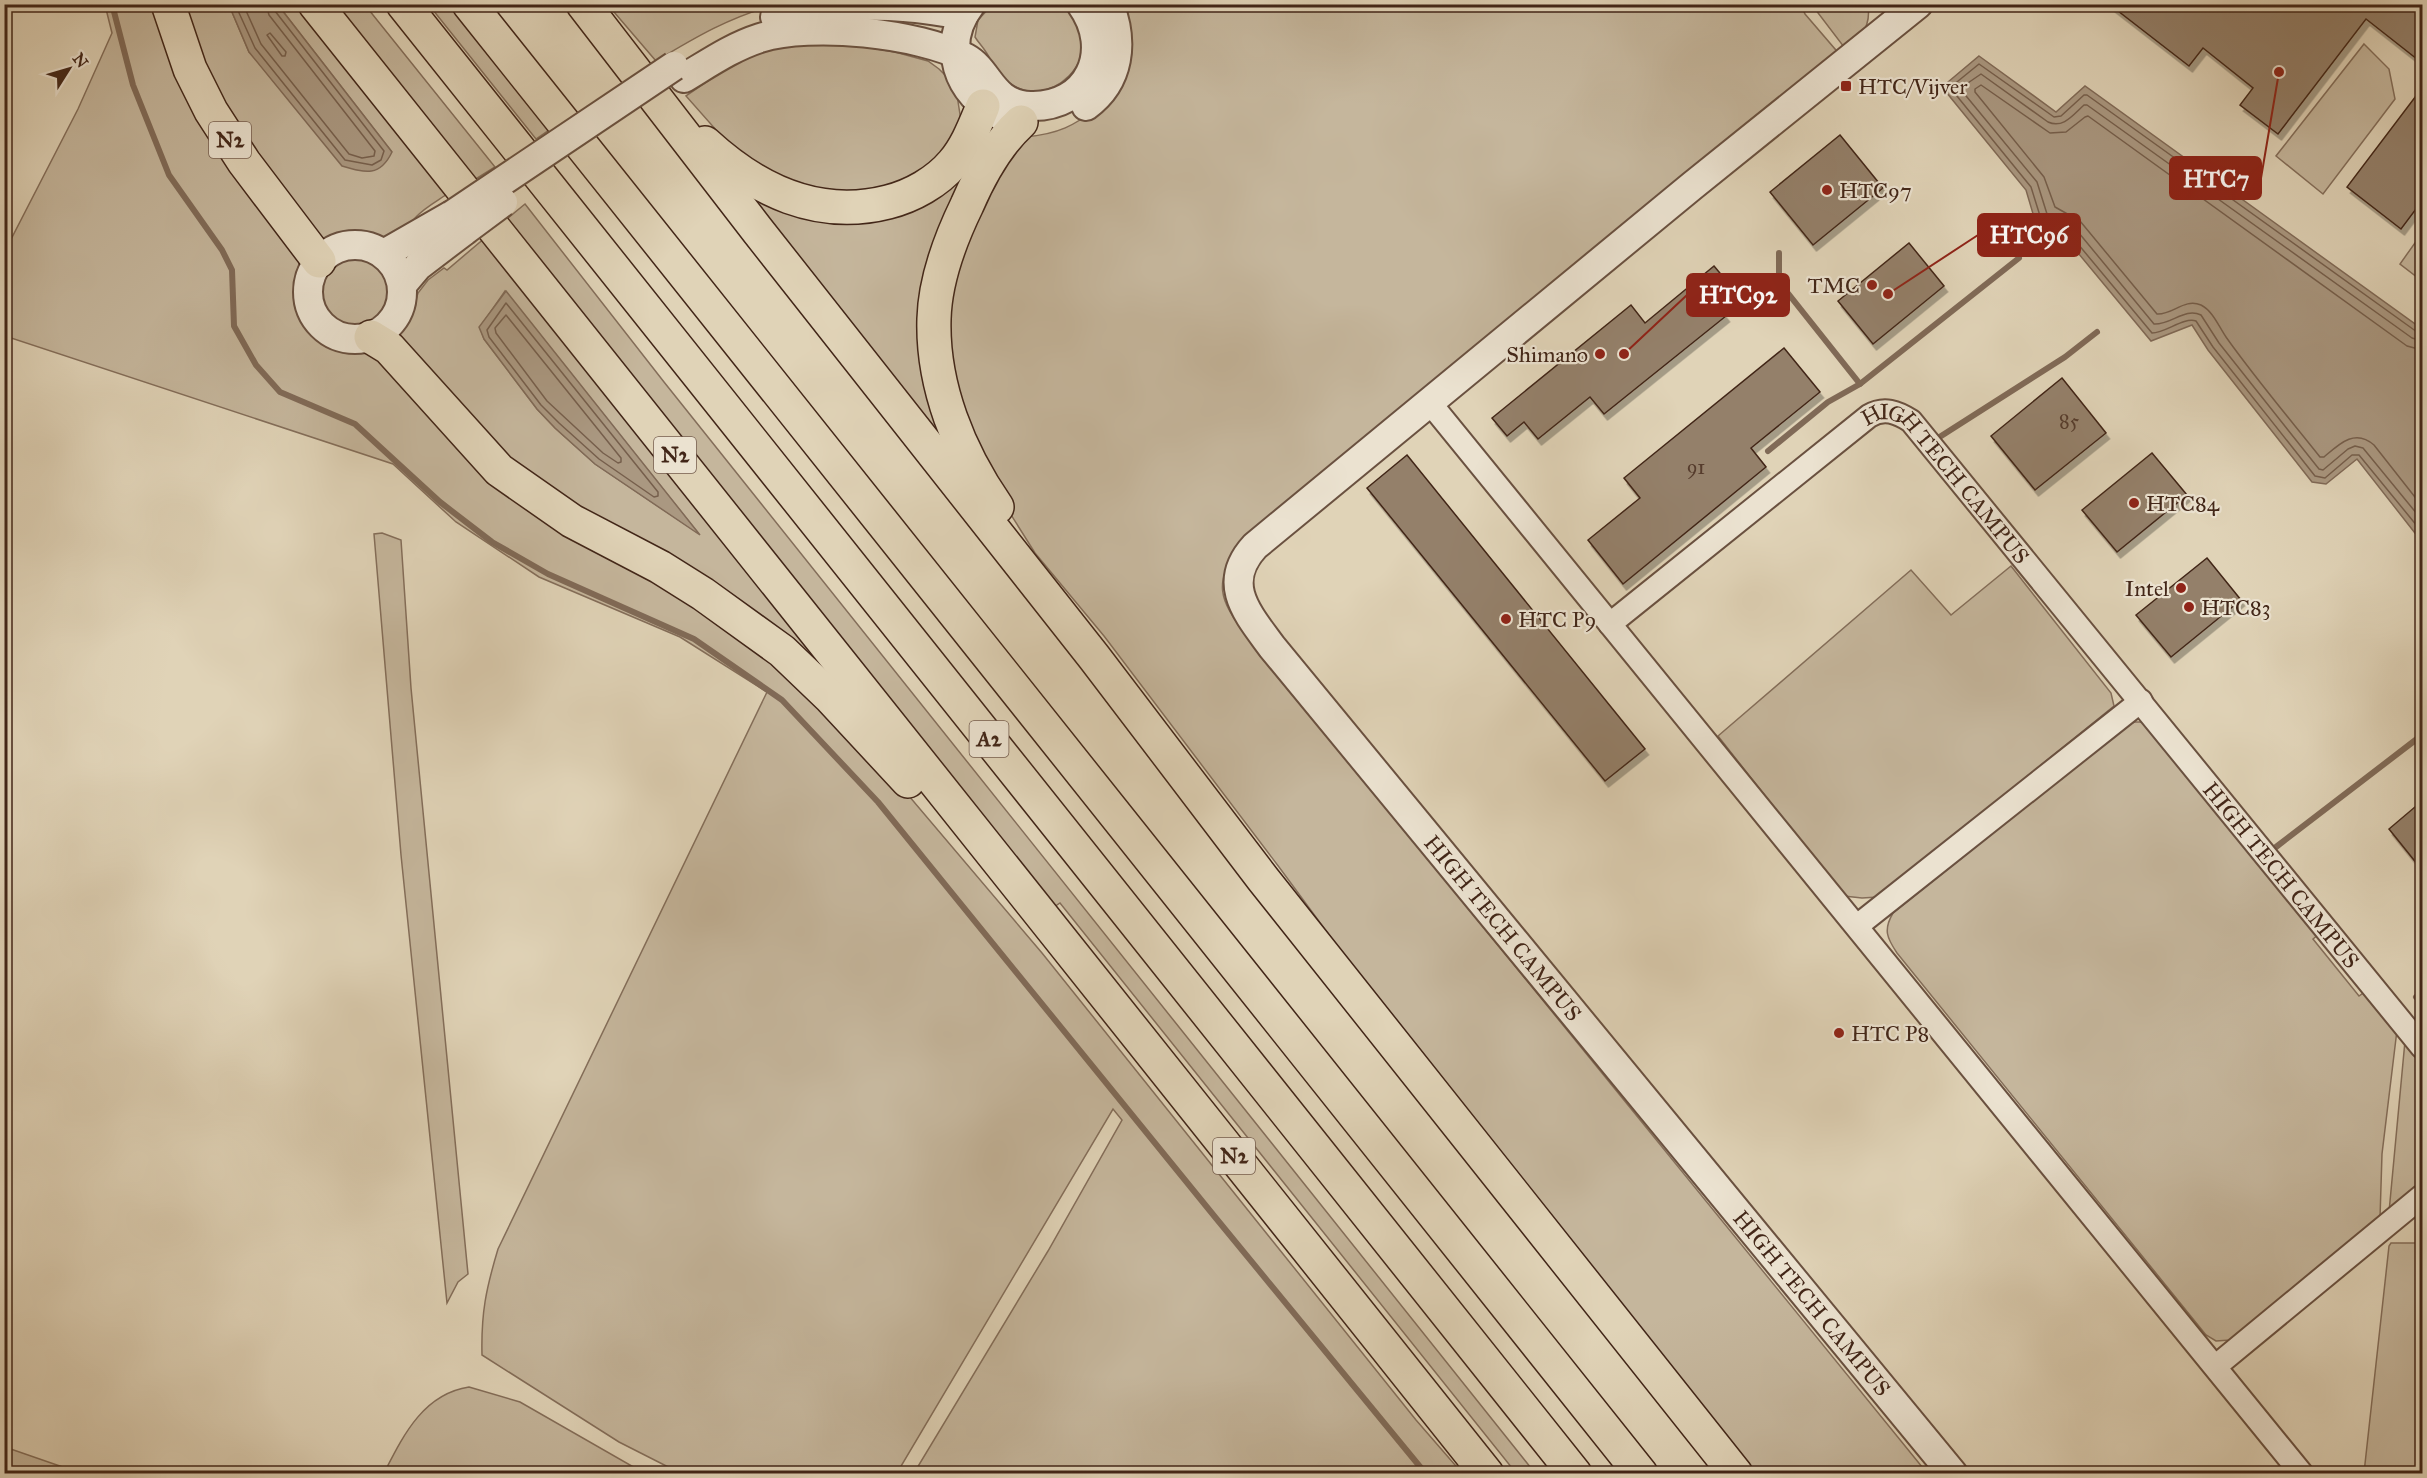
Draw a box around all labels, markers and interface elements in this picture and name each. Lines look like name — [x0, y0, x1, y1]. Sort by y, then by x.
north arrow — [39, 39, 99, 99]
text: N — [69, 49, 93, 72]
place label: HTC/Vijver — [1858, 73, 1968, 100]
marker: HTC/Vijver — [1839, 79, 1853, 93]
road number: N2 — [209, 122, 251, 158]
callout: HTC7 — [2170, 157, 2261, 199]
text: HTC7 — [2183, 164, 2249, 194]
place label: HTC97 — [1839, 177, 1912, 204]
marker: HTC97 — [1820, 183, 1834, 197]
callout: HTC96 — [1978, 214, 2080, 256]
text: HTC96 — [1990, 220, 2070, 250]
place label: TMC — [1807, 272, 1860, 299]
callout: HTC92 — [1687, 274, 1789, 316]
marker: TMC — [1865, 278, 1879, 292]
text: HTC92 — [1699, 280, 1778, 310]
place label: Shimano — [1506, 341, 1588, 368]
marker: Shimano — [1593, 347, 1607, 361]
street label: HIGH TECH CAMPUS — [1856, 398, 2035, 569]
house number: 85 — [2059, 409, 2079, 433]
road number: N2 — [654, 437, 696, 473]
house number: 91 — [1687, 455, 1705, 479]
place label: HTC84 — [2146, 490, 2220, 517]
marker: HTC84 — [2127, 496, 2141, 510]
place label: Intel — [2125, 575, 2169, 602]
marker: Intel — [2174, 581, 2188, 595]
place label: HTC83 — [2201, 594, 2271, 621]
marker: HTC83 — [2182, 600, 2196, 614]
place label: HTC P9 — [1518, 606, 1596, 633]
marker: HTC P9 — [1499, 612, 1513, 626]
road number: A2 — [970, 721, 1008, 757]
street label: HIGH TECH CAMPUS — [2197, 776, 2365, 974]
street label: HIGH TECH CAMPUS — [1418, 830, 1587, 1027]
place label: HTC P8 — [1851, 1020, 1929, 1047]
marker: HTC P8 — [1832, 1026, 1846, 1040]
road number: N2 — [1213, 1138, 1255, 1174]
street label: HIGH TECH CAMPUS — [1727, 1205, 1896, 1402]

